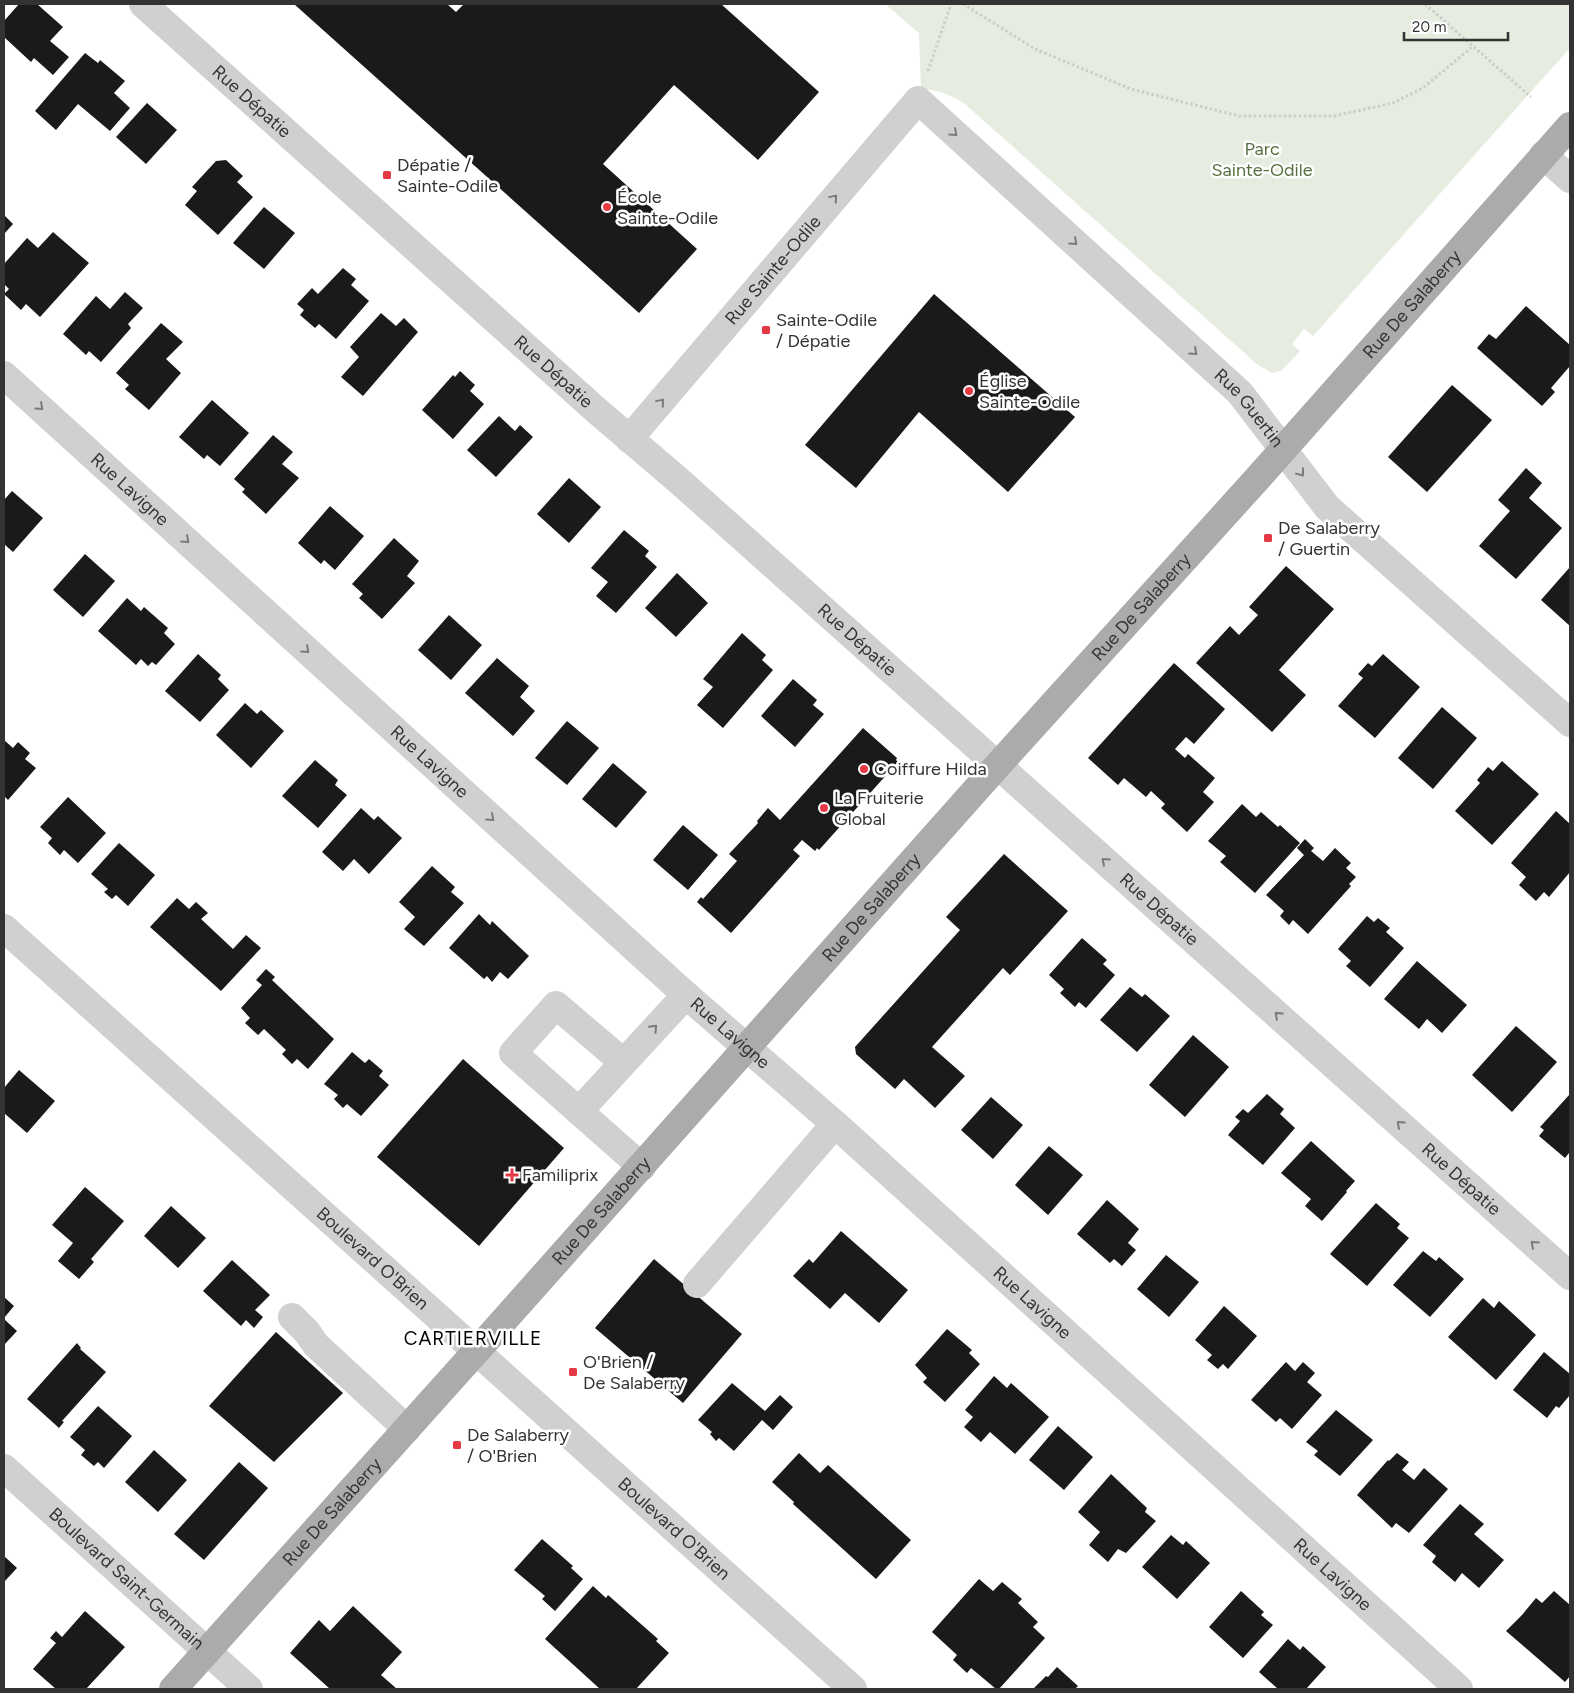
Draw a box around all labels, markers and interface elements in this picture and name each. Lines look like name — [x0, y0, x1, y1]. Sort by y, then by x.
scale bar — [1404, 10, 1508, 42]
text: 20 m — [1412, 18, 1446, 36]
street label: Rue Dépatie — [208, 60, 296, 143]
one-way arrow — [948, 127, 957, 136]
park label: Parc Sainte-Odile — [1211, 138, 1313, 181]
place label: Dépatie / Sainte-Odile — [397, 154, 498, 197]
marker: Dépatie / Sainte-Odile — [381, 169, 393, 181]
place label: École Sainte-Odile — [617, 186, 718, 229]
one-way arrow — [829, 195, 838, 204]
marker: École Sainte-Odile — [601, 201, 613, 213]
street label: Rue Sainte-Odile — [720, 211, 826, 329]
one-way arrow — [1069, 236, 1078, 245]
street label: Rue De Salaberry — [1358, 245, 1466, 363]
place label: Sainte-Odile / Dépatie — [776, 309, 877, 352]
marker: Sainte-Odile / Dépatie — [760, 324, 772, 336]
street label: Rue Dépatie — [509, 331, 597, 413]
one-way arrow — [1189, 346, 1198, 355]
street label: Rue Guertin — [1210, 364, 1288, 452]
place label: Église Sainte-Odile — [979, 370, 1080, 413]
marker: Église Sainte-Odile — [963, 385, 975, 397]
one-way arrow — [655, 399, 664, 408]
one-way arrow — [34, 402, 43, 411]
street label: Rue Lavigne — [86, 448, 174, 531]
one-way arrow — [1295, 467, 1304, 477]
place label: De Salaberry / Guertin — [1278, 517, 1381, 560]
marker: De Salaberry / Guertin — [1262, 532, 1274, 544]
one-way arrow — [180, 534, 189, 543]
street label: Rue De Salaberry — [1087, 548, 1196, 665]
street label: Rue Dépatie — [813, 599, 901, 681]
one-way arrow — [301, 644, 310, 653]
street label: Rue Lavigne — [386, 721, 473, 803]
place label: Coiffure Hilda — [874, 758, 987, 780]
marker: Coiffure Hilda — [858, 763, 870, 775]
place label: La Fruiterie Global — [834, 787, 924, 830]
marker: La Fruiterie Global — [818, 802, 830, 814]
one-way arrow — [486, 812, 495, 821]
street label: Rue De Salaberry — [817, 848, 926, 966]
one-way arrow — [1102, 857, 1111, 866]
street label: Rue Dépatie — [1115, 868, 1203, 950]
street label: Rue Lavigne — [686, 993, 774, 1074]
one-way arrow — [1275, 1012, 1284, 1021]
one-way arrow — [648, 1025, 657, 1034]
one-way arrow — [1396, 1120, 1405, 1129]
street label: Rue Dépatie — [1417, 1138, 1506, 1220]
street label: Rue De Salaberry — [547, 1152, 656, 1270]
place label: Familiprix — [522, 1164, 598, 1186]
marker: Familiprix — [506, 1169, 518, 1181]
street label: Boulevard O'Brien — [312, 1202, 433, 1314]
one-way arrow — [1530, 1240, 1539, 1249]
street label: Rue Lavigne — [989, 1262, 1076, 1344]
district label: CARTIERVILLE — [404, 1327, 542, 1350]
place label: O'Brien / De Salaberry — [583, 1351, 686, 1394]
marker: O'Brien / De Salaberry — [567, 1366, 579, 1378]
place label: De Salaberry / O'Brien — [467, 1424, 570, 1467]
marker: De Salaberry / O'Brien — [451, 1439, 463, 1451]
street label: Rue De Salaberry — [278, 1453, 387, 1571]
street label: Boulevard O'Brien — [614, 1473, 735, 1585]
street label: Boulevard Saint-Germain — [44, 1503, 209, 1654]
street label: Rue Lavigne — [1289, 1533, 1376, 1616]

